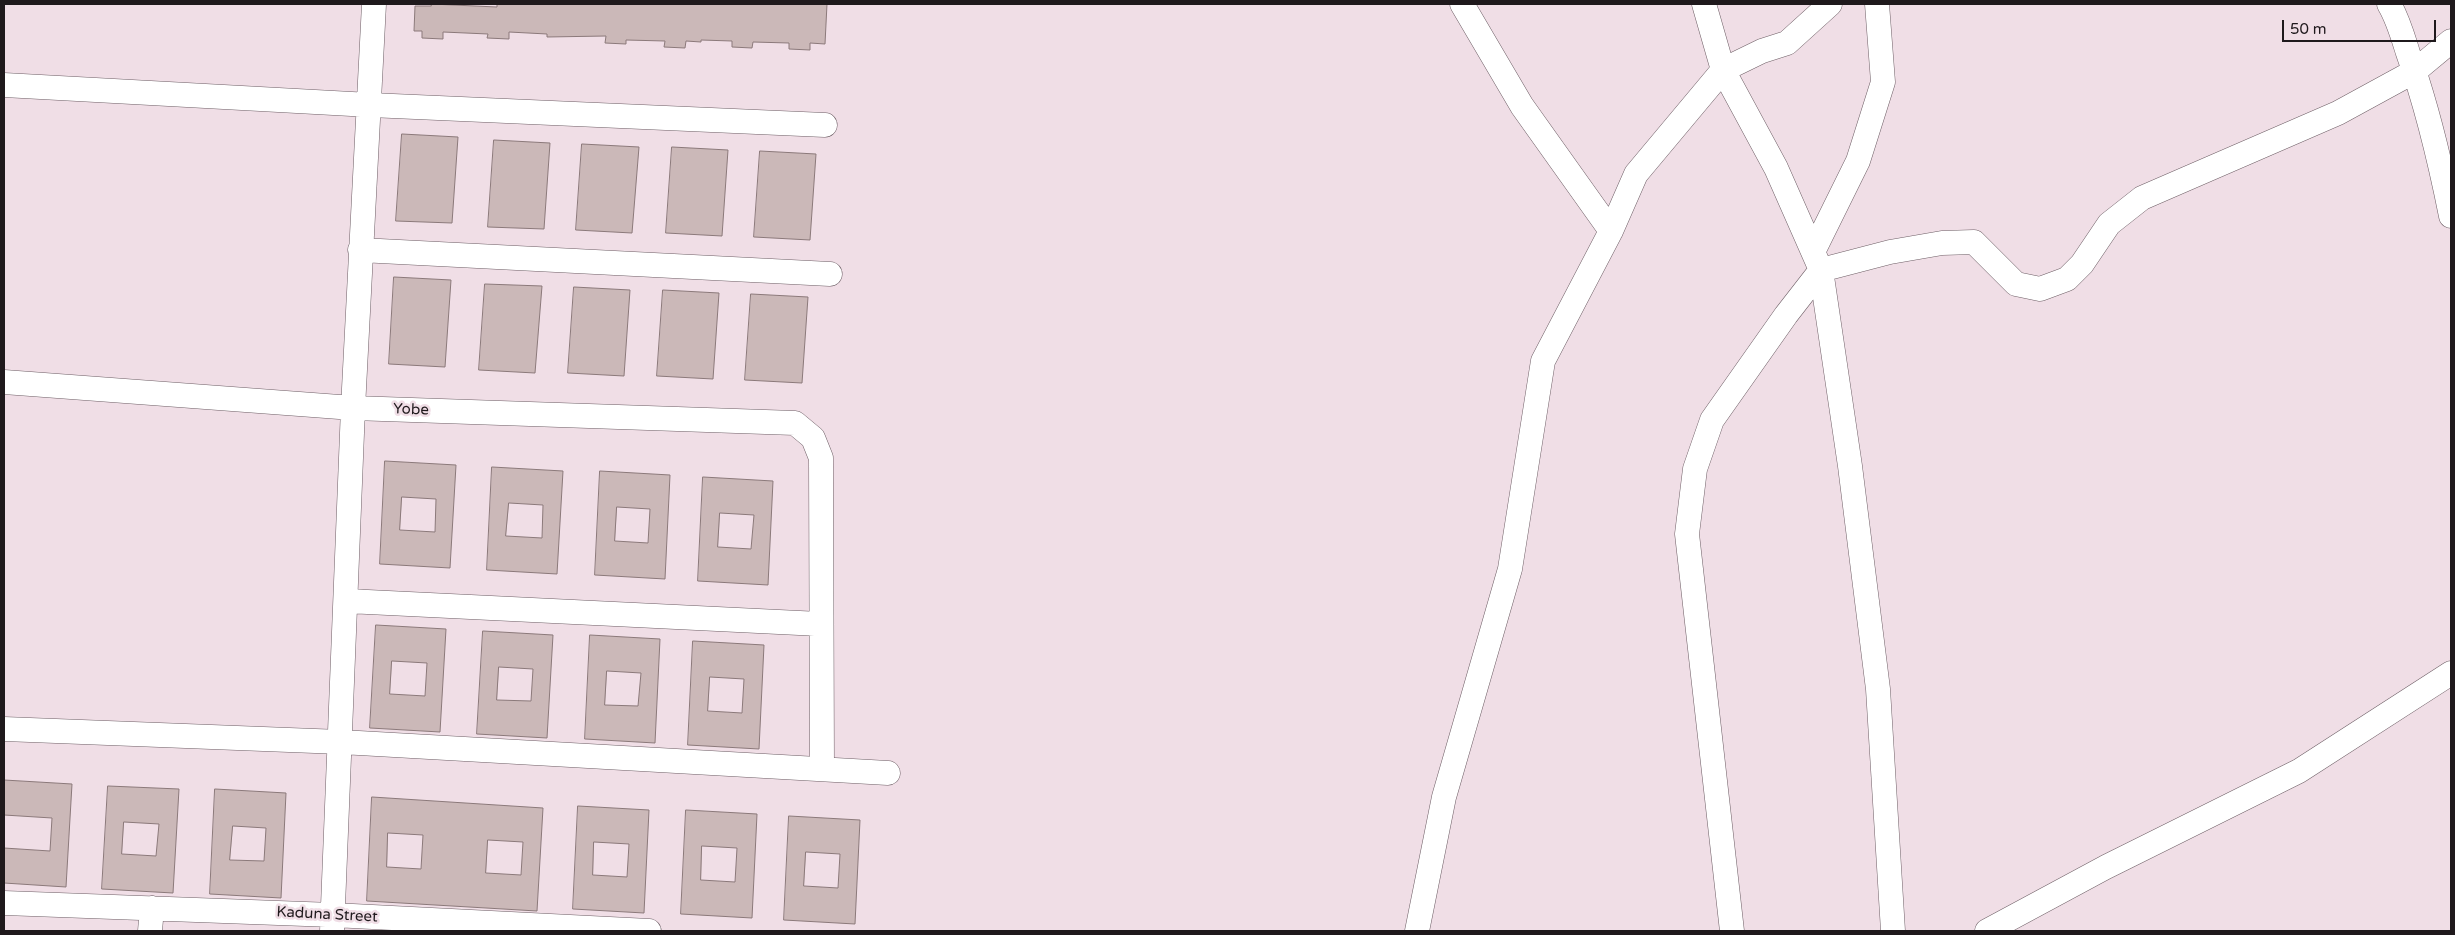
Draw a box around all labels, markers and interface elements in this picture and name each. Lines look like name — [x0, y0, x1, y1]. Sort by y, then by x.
scale bar — [2285, 10, 2439, 42]
text: 50 m — [2290, 20, 2327, 38]
street label: Yobe — [393, 400, 429, 420]
street label: Kaduna Street — [276, 903, 378, 927]

